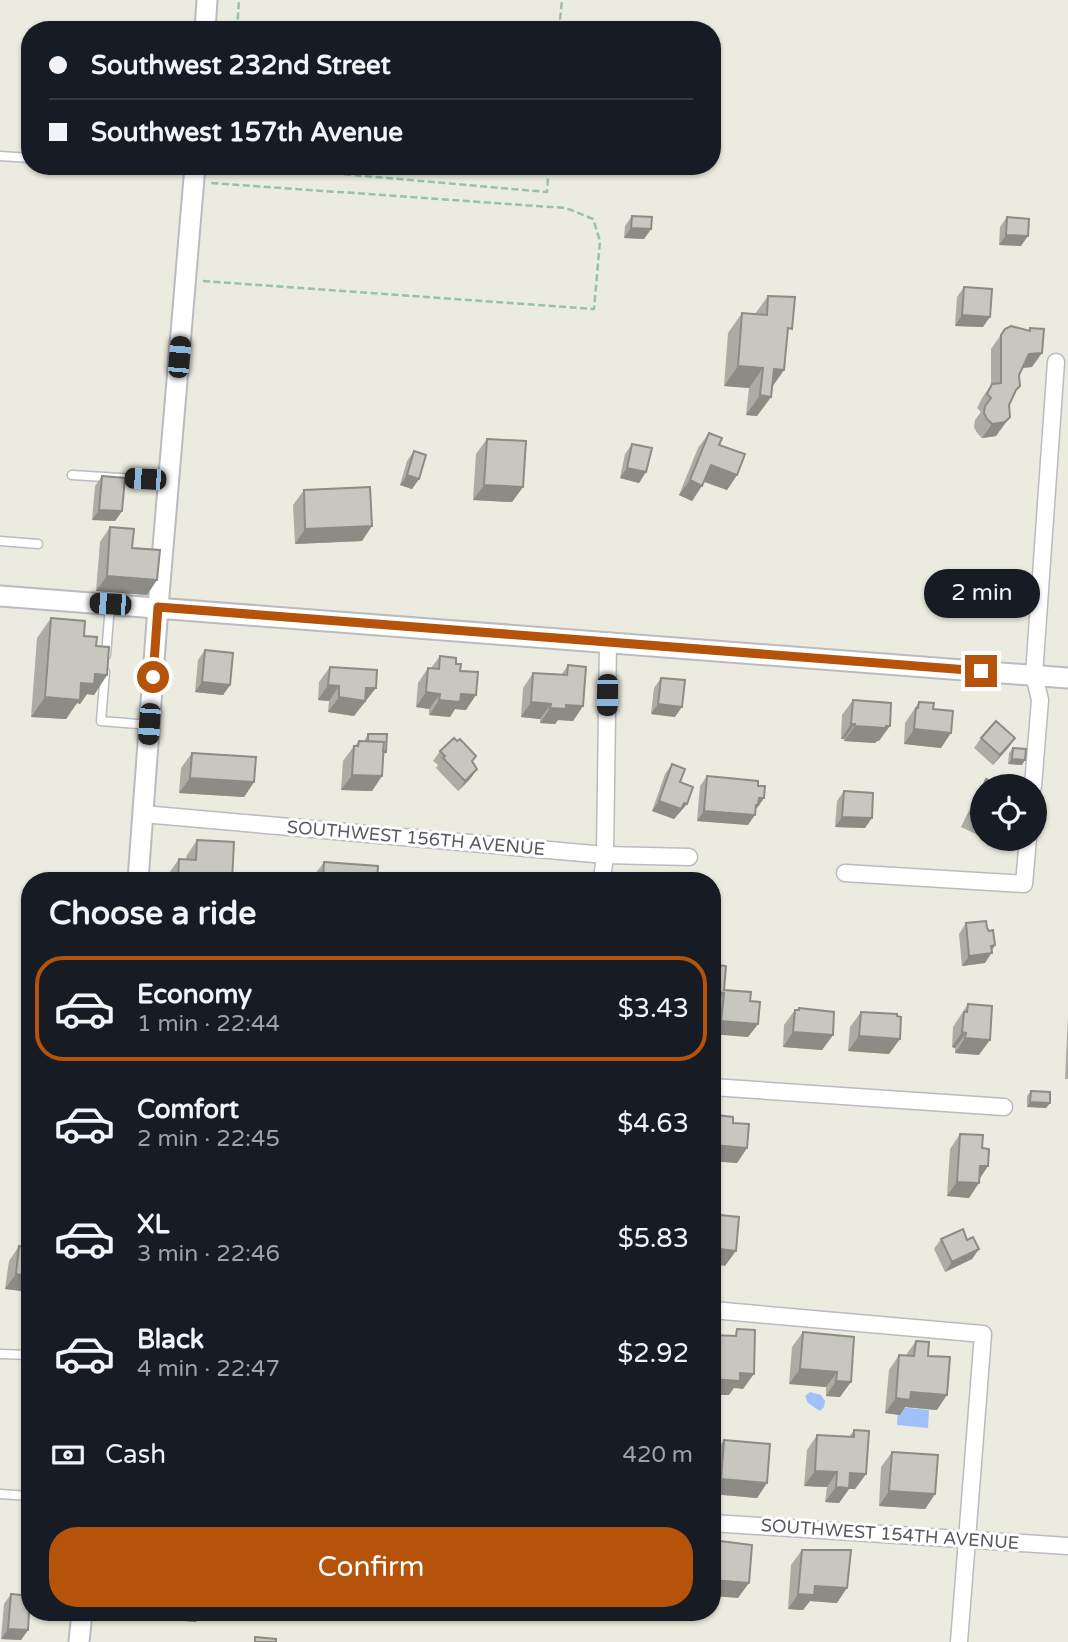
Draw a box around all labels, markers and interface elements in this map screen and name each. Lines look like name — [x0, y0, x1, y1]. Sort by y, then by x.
text: Southwest 232nd Street — [91, 50, 391, 81]
text: Southwest 157th Avenue — [91, 117, 403, 148]
car — [167, 335, 192, 379]
car — [124, 467, 167, 491]
callout: 2 min — [923, 570, 1039, 618]
text: 2 min — [951, 579, 1013, 607]
car — [89, 592, 132, 616]
route end — [965, 655, 997, 687]
route start — [137, 661, 169, 693]
car — [597, 674, 618, 716]
car — [138, 702, 161, 746]
map controls — [970, 774, 1047, 851]
button: locate — [970, 774, 1047, 851]
street label: SOUTHWEST 156TH AVENUE — [286, 816, 546, 860]
text: Choose a ride — [49, 895, 256, 933]
icon: car — [53, 977, 116, 1040]
text: Economy — [137, 979, 252, 1010]
text: $3.43 — [618, 993, 689, 1024]
text: 1 min · 22:44 — [137, 1010, 280, 1038]
icon: car — [53, 1092, 116, 1155]
text: Comfort — [137, 1094, 239, 1125]
text: $4.63 — [617, 1108, 689, 1139]
text: 2 min · 22:45 — [137, 1125, 280, 1153]
icon: car — [53, 1207, 116, 1270]
text: XL — [137, 1209, 169, 1240]
text: $5.83 — [618, 1223, 689, 1254]
text: 3 min · 22:46 — [137, 1240, 280, 1268]
icon: car — [53, 1322, 116, 1385]
text: Black — [137, 1324, 204, 1355]
text: $2.92 — [617, 1338, 689, 1369]
text: 4 min · 22:47 — [137, 1355, 280, 1383]
icon: cash — [49, 1436, 87, 1474]
text: Cash — [105, 1439, 166, 1470]
text: 420 m — [623, 1441, 693, 1469]
street label: SOUTHWEST 154TH AVENUE — [760, 1514, 1020, 1554]
button: Confirm — [49, 1527, 693, 1607]

